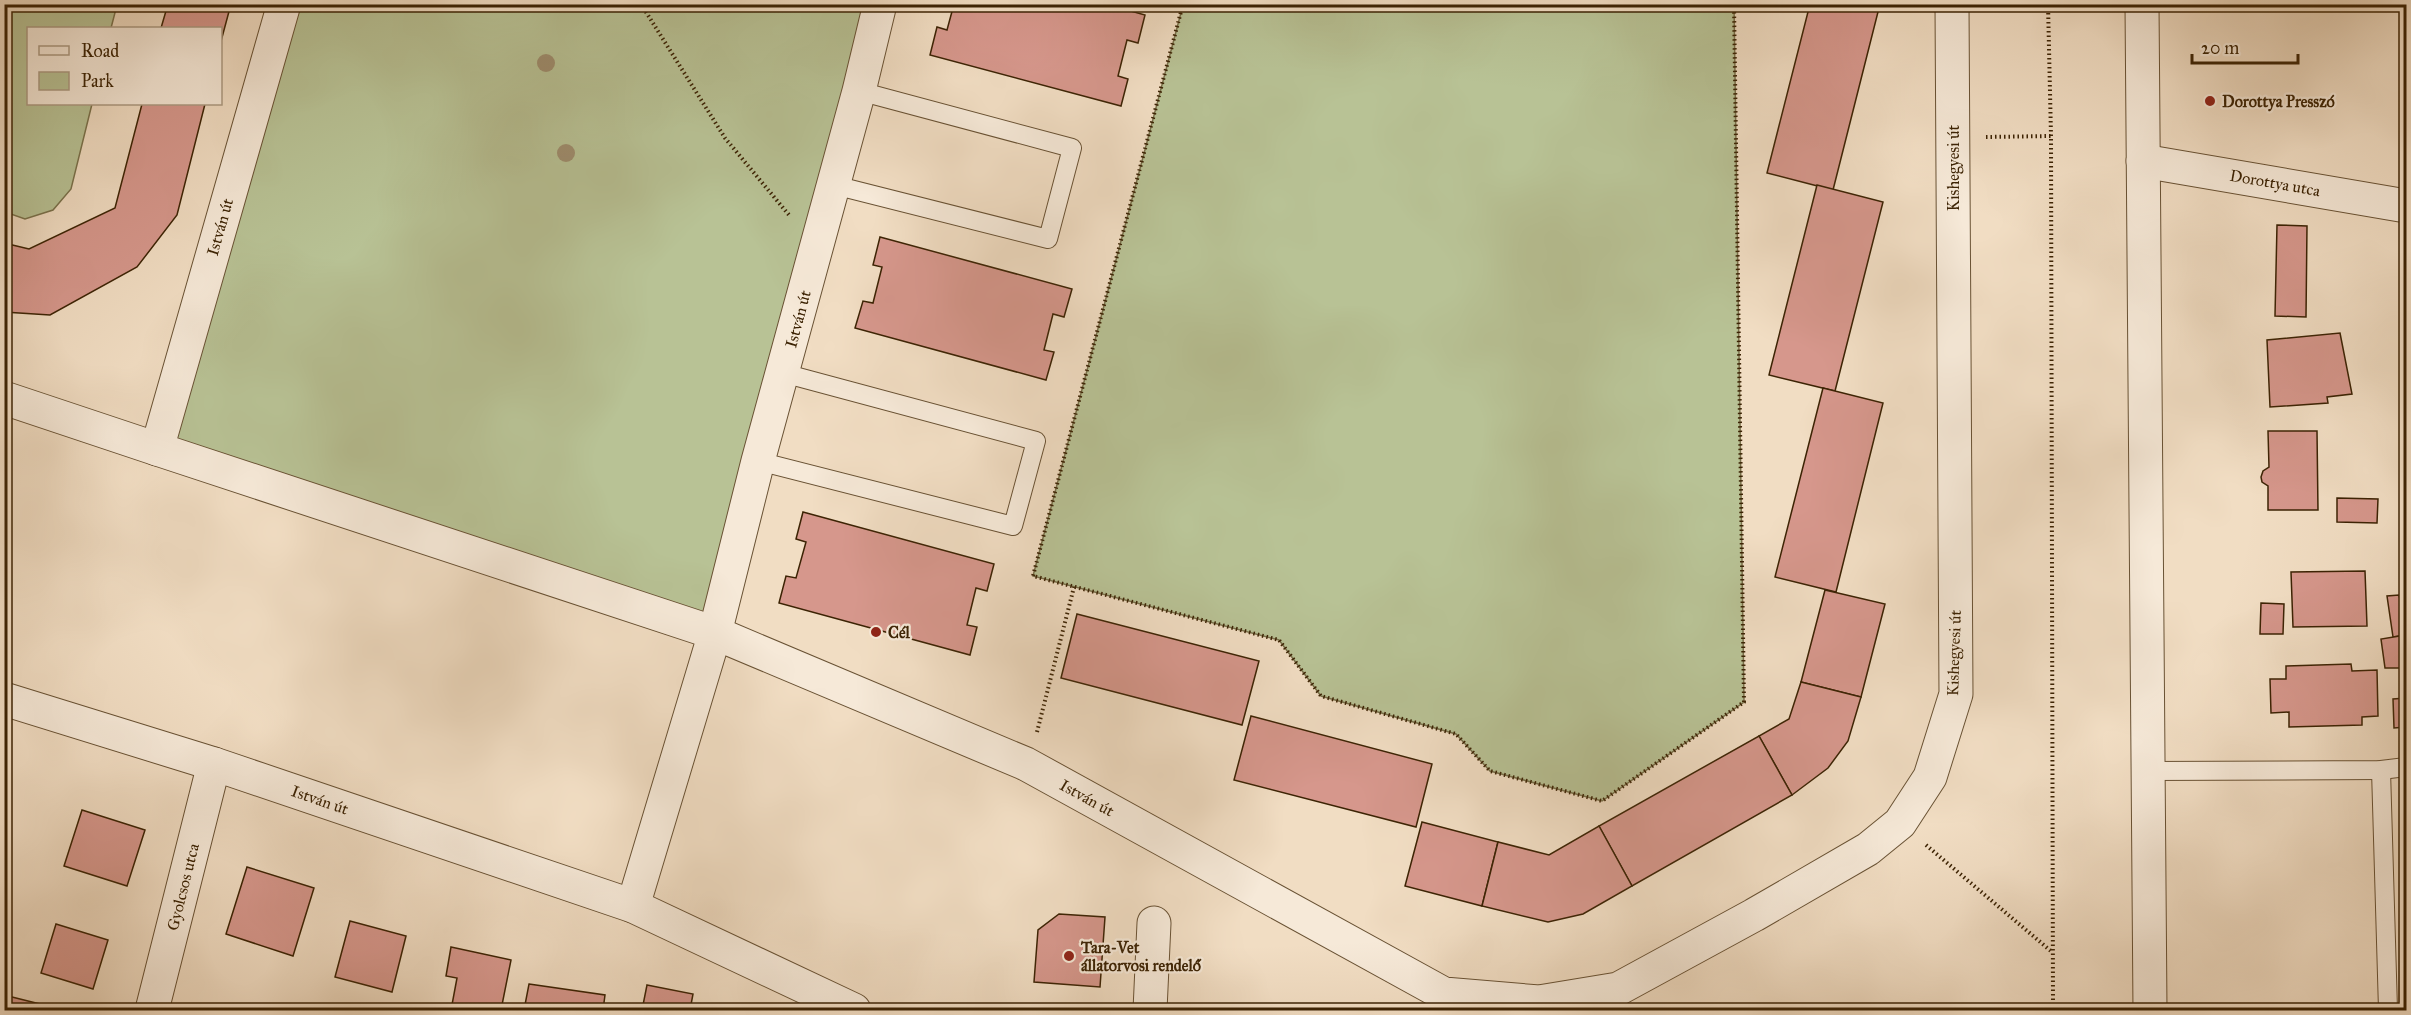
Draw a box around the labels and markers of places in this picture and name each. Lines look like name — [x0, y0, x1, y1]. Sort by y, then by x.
place label: Dorottya Presszó — [2222, 92, 2335, 112]
marker: Dorottya Presszó — [2203, 94, 2217, 108]
place label: Cél — [888, 623, 911, 642]
marker: Cél — [869, 625, 883, 639]
place label: Tara-Vet állatorvosi rendelő — [1080, 938, 1202, 975]
marker: Tara-Vet állatorvosi rendelő — [1062, 949, 1076, 963]

